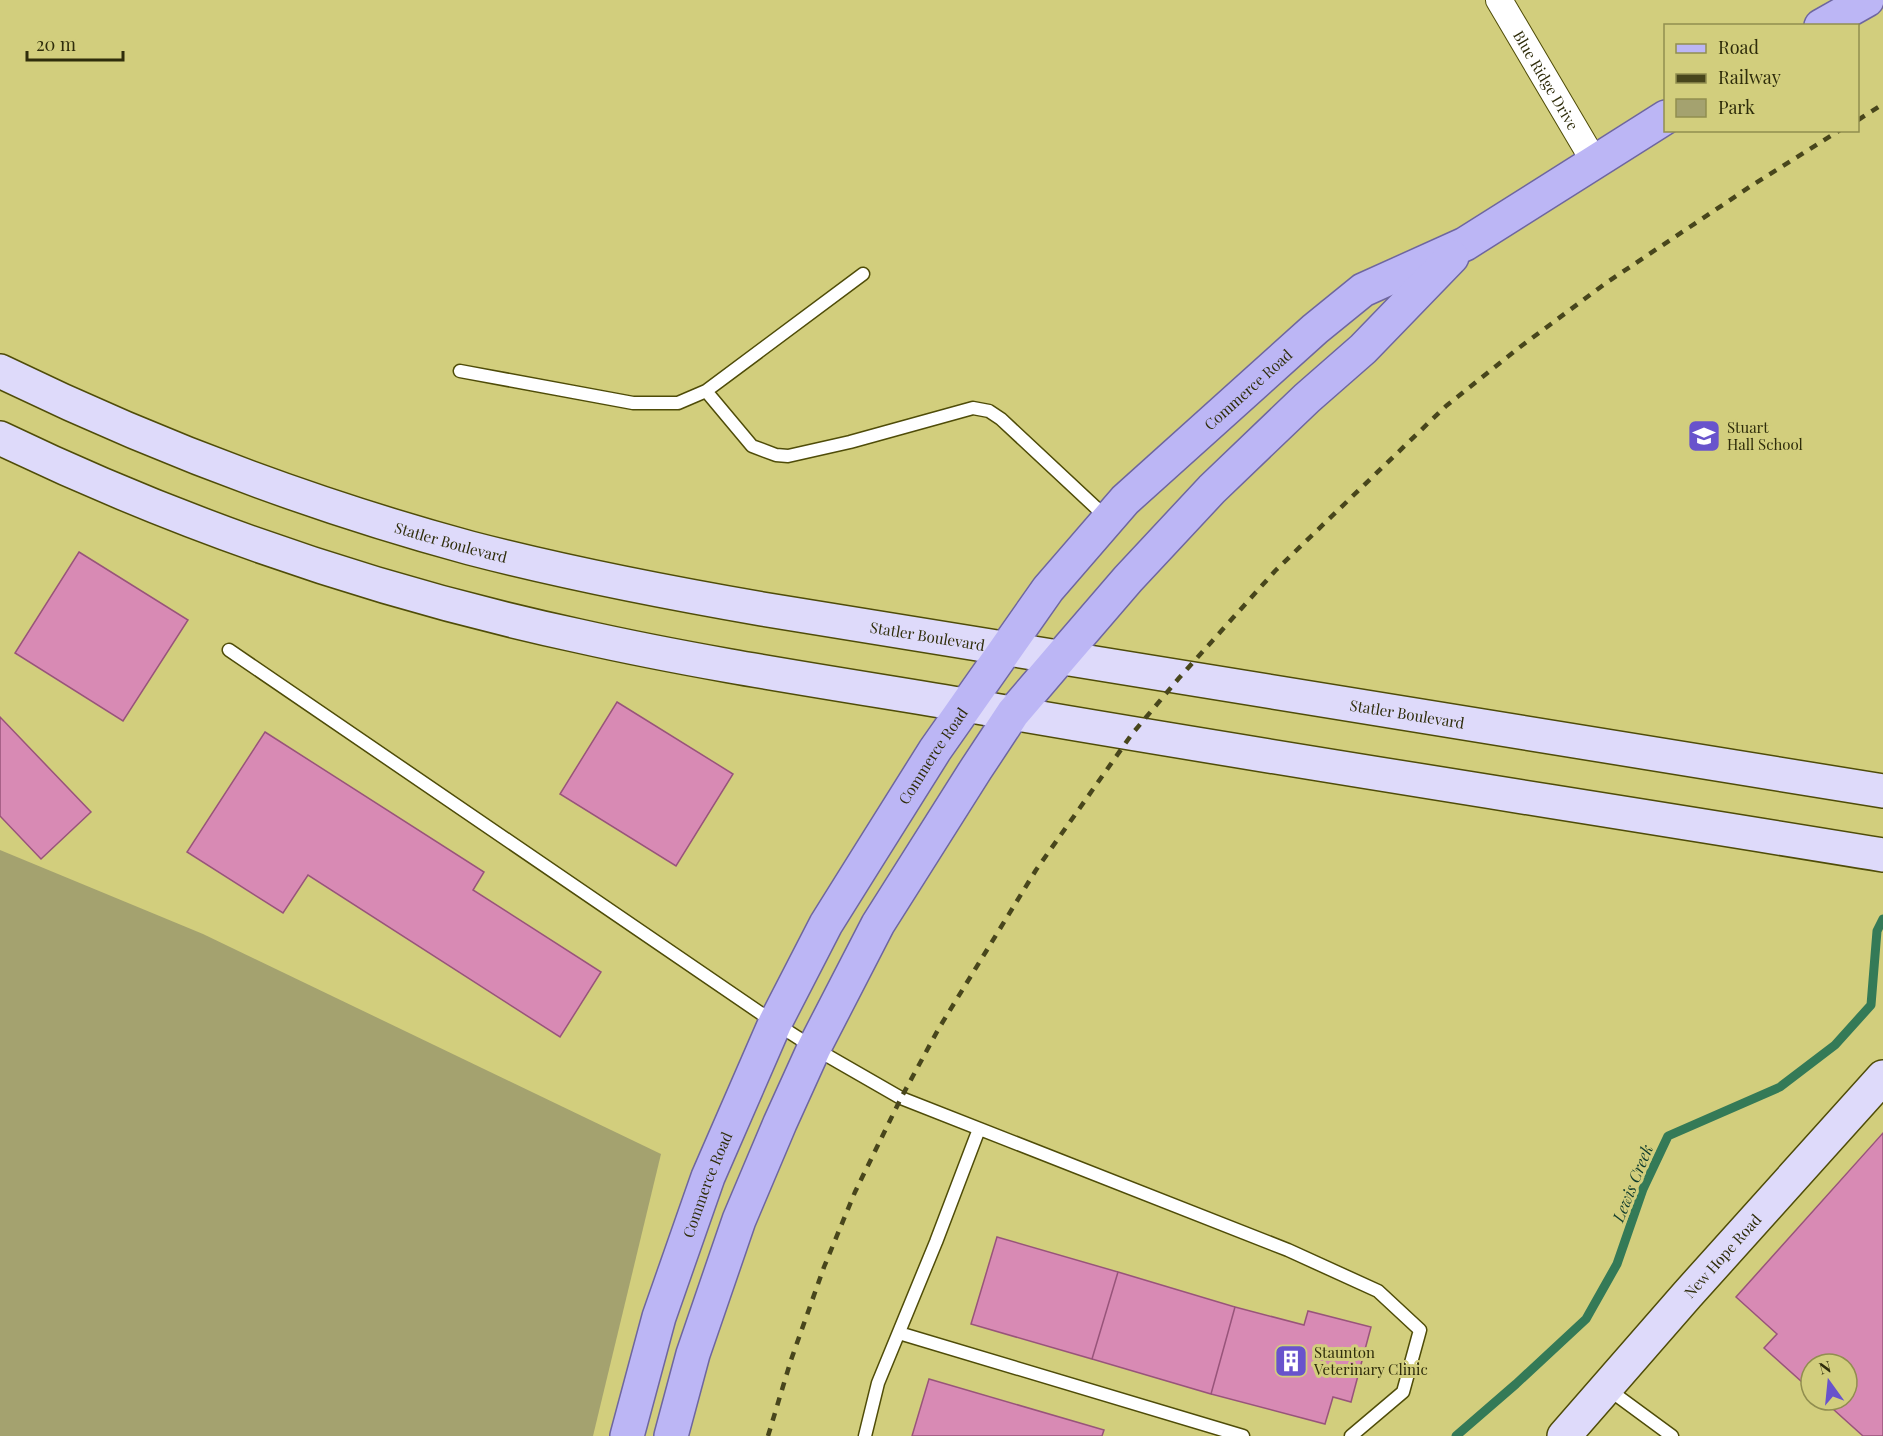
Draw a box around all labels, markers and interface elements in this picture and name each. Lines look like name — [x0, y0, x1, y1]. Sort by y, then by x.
scale bar — [27, 24, 123, 62]
legend — [1664, 24, 1859, 132]
street label: Blue Ridge Drive — [1509, 27, 1583, 134]
text: 20 m — [36, 32, 76, 56]
text: Road — [1718, 35, 1759, 59]
text: Railway — [1718, 65, 1781, 89]
text: Park — [1718, 95, 1755, 119]
street label: Commerce Road — [1200, 344, 1296, 434]
place label: Stuart Hall School — [1727, 417, 1803, 454]
school or university icon: Stuart Hall School — [1686, 418, 1722, 454]
street label: Statler Boulevard — [392, 517, 509, 567]
street label: Statler Boulevard — [869, 617, 987, 655]
street label: Statler Boulevard — [1348, 695, 1466, 733]
street label: Commerce Road — [893, 703, 972, 808]
street label: Commerce Road — [678, 1128, 737, 1240]
water label: Lewis Creek — [1607, 1141, 1657, 1226]
street label: New Hope Road — [1679, 1209, 1766, 1302]
place label: Staunton Veterinary Clinic — [1313, 1342, 1428, 1379]
building icon: Staunton Veterinary Clinic — [1273, 1343, 1309, 1379]
north arrow — [1799, 1352, 1859, 1412]
text: N — [1817, 1355, 1834, 1379]

